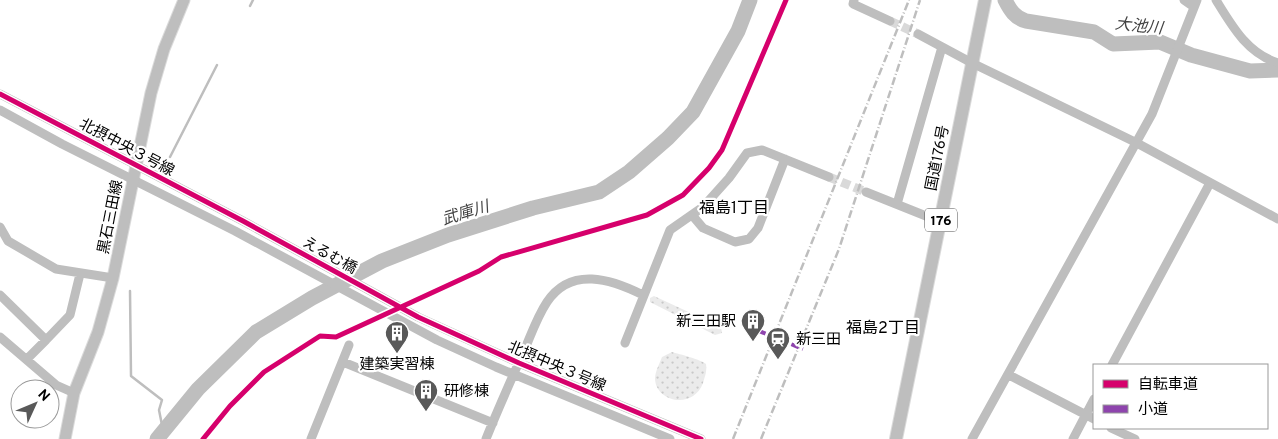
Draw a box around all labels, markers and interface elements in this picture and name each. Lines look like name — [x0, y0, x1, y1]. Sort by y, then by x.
water label: 大池川 — [1114, 15, 1166, 40]
street label: 北摂中央３号線 — [75, 114, 178, 181]
street label: 国道176号 — [923, 124, 954, 193]
street label: 黒石三田線 — [95, 179, 128, 256]
water label: 武庫川 — [440, 197, 493, 230]
district label: 福島1丁目 — [699, 199, 769, 219]
road number: 176 — [925, 208, 957, 232]
street label: えるむ橋 — [299, 234, 360, 279]
building icon: 新三田駅 — [740, 308, 766, 342]
place label: 新三田駅 — [676, 313, 736, 332]
district label: 福島2丁目 — [846, 319, 920, 339]
building icon: 建築実習棟 — [384, 320, 410, 354]
station icon: 新三田 — [765, 326, 791, 360]
place label: 新三田 — [796, 331, 841, 350]
street label: 北摂中央３号線 — [504, 337, 609, 397]
place label: 建築実習棟 — [359, 355, 435, 375]
legend — [1093, 364, 1268, 429]
text: 自転車道 — [1138, 376, 1198, 395]
building icon: 研修棟 — [413, 378, 439, 412]
north arrow — [10, 379, 60, 429]
place label: 研修棟 — [444, 382, 489, 402]
text: N — [34, 386, 53, 406]
text: 小道 — [1138, 401, 1168, 420]

